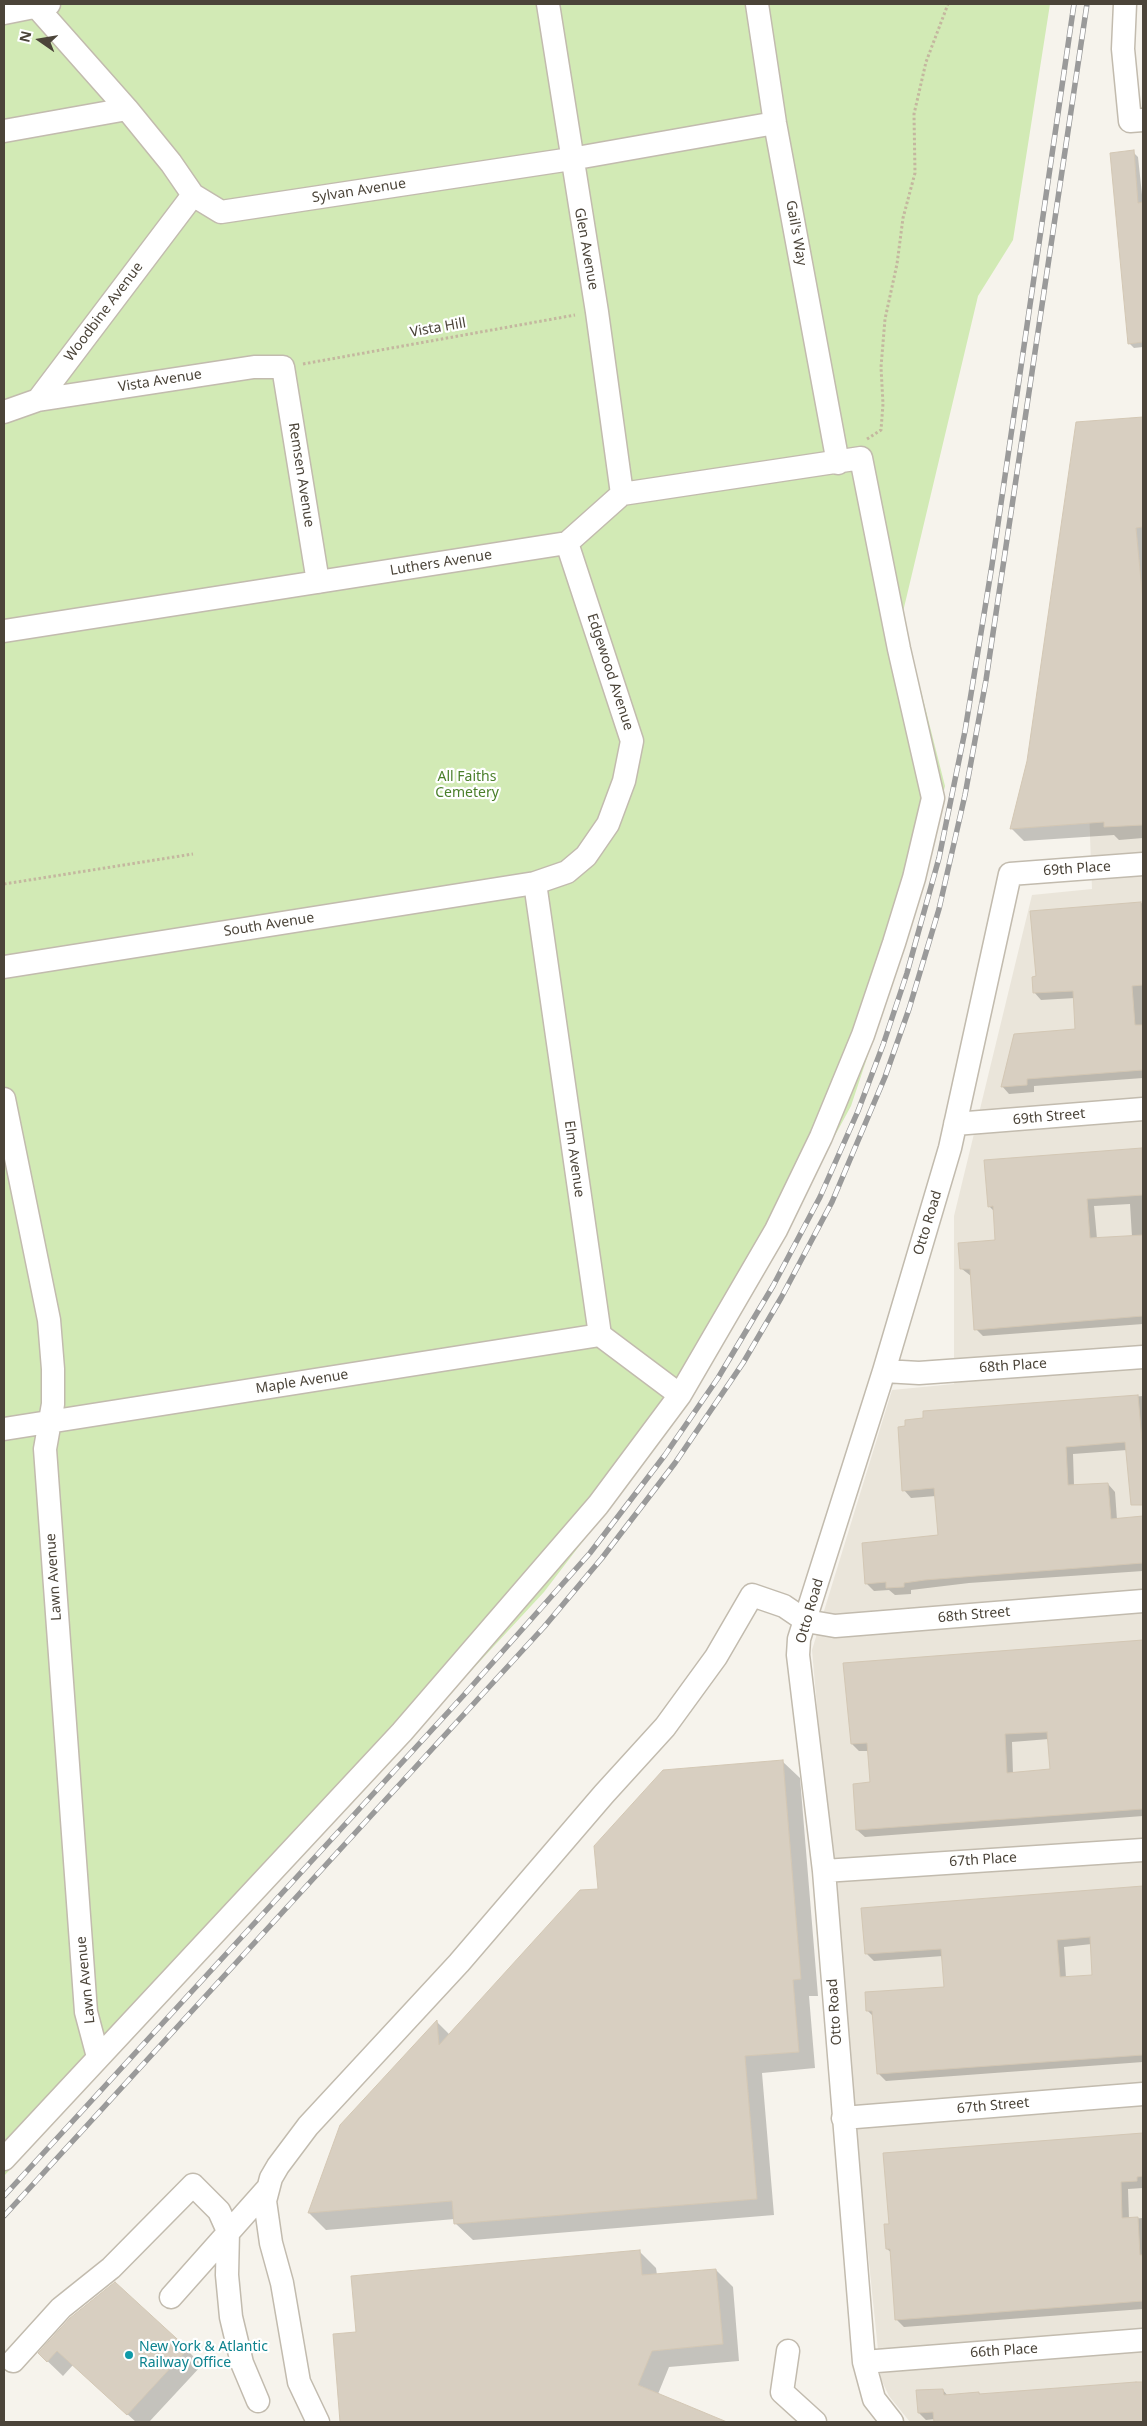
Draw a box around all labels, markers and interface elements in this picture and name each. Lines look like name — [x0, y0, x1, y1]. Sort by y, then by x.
north arrow — [15, 15, 65, 65]
text: N — [14, 29, 35, 44]
street label: Sylvan Avenue — [311, 175, 407, 207]
street label: Gail's Way — [782, 199, 810, 267]
street label: Glen Avenue — [571, 207, 601, 291]
street label: Woodbine Avenue — [61, 259, 147, 365]
street label: Vista Hill — [409, 315, 467, 341]
street label: Vista Avenue — [117, 366, 203, 396]
street label: Remsen Avenue — [284, 421, 318, 529]
street label: Luthers Avenue — [389, 547, 493, 579]
street label: Edgewood Avenue — [583, 611, 637, 733]
park label: All Faiths Cemetery — [435, 769, 499, 802]
street label: 69th Place — [1043, 858, 1111, 880]
street label: South Avenue — [223, 910, 315, 940]
street label: 69th Street — [1012, 1105, 1086, 1129]
street label: Elm Avenue — [560, 1120, 588, 1198]
street label: Otto Road — [910, 1189, 946, 1257]
street label: 68th Place — [979, 1355, 1047, 1377]
street label: Maple Avenue — [255, 1366, 349, 1398]
street label: Lawn Avenue — [43, 1533, 65, 1621]
street label: Otto Road — [793, 1577, 827, 1645]
street label: 68th Street — [937, 1603, 1011, 1627]
street label: 67th Place — [949, 1849, 1017, 1871]
street label: Lawn Avenue — [73, 1936, 99, 2024]
street label: Otto Road — [824, 1978, 846, 2046]
street label: 67th Street — [956, 2094, 1030, 2118]
place label: New York & Atlantic Railway Office — [139, 2339, 268, 2372]
street label: 66th Place — [970, 2340, 1038, 2362]
marker: New York & Atlantic Railway Office — [123, 2349, 135, 2361]

